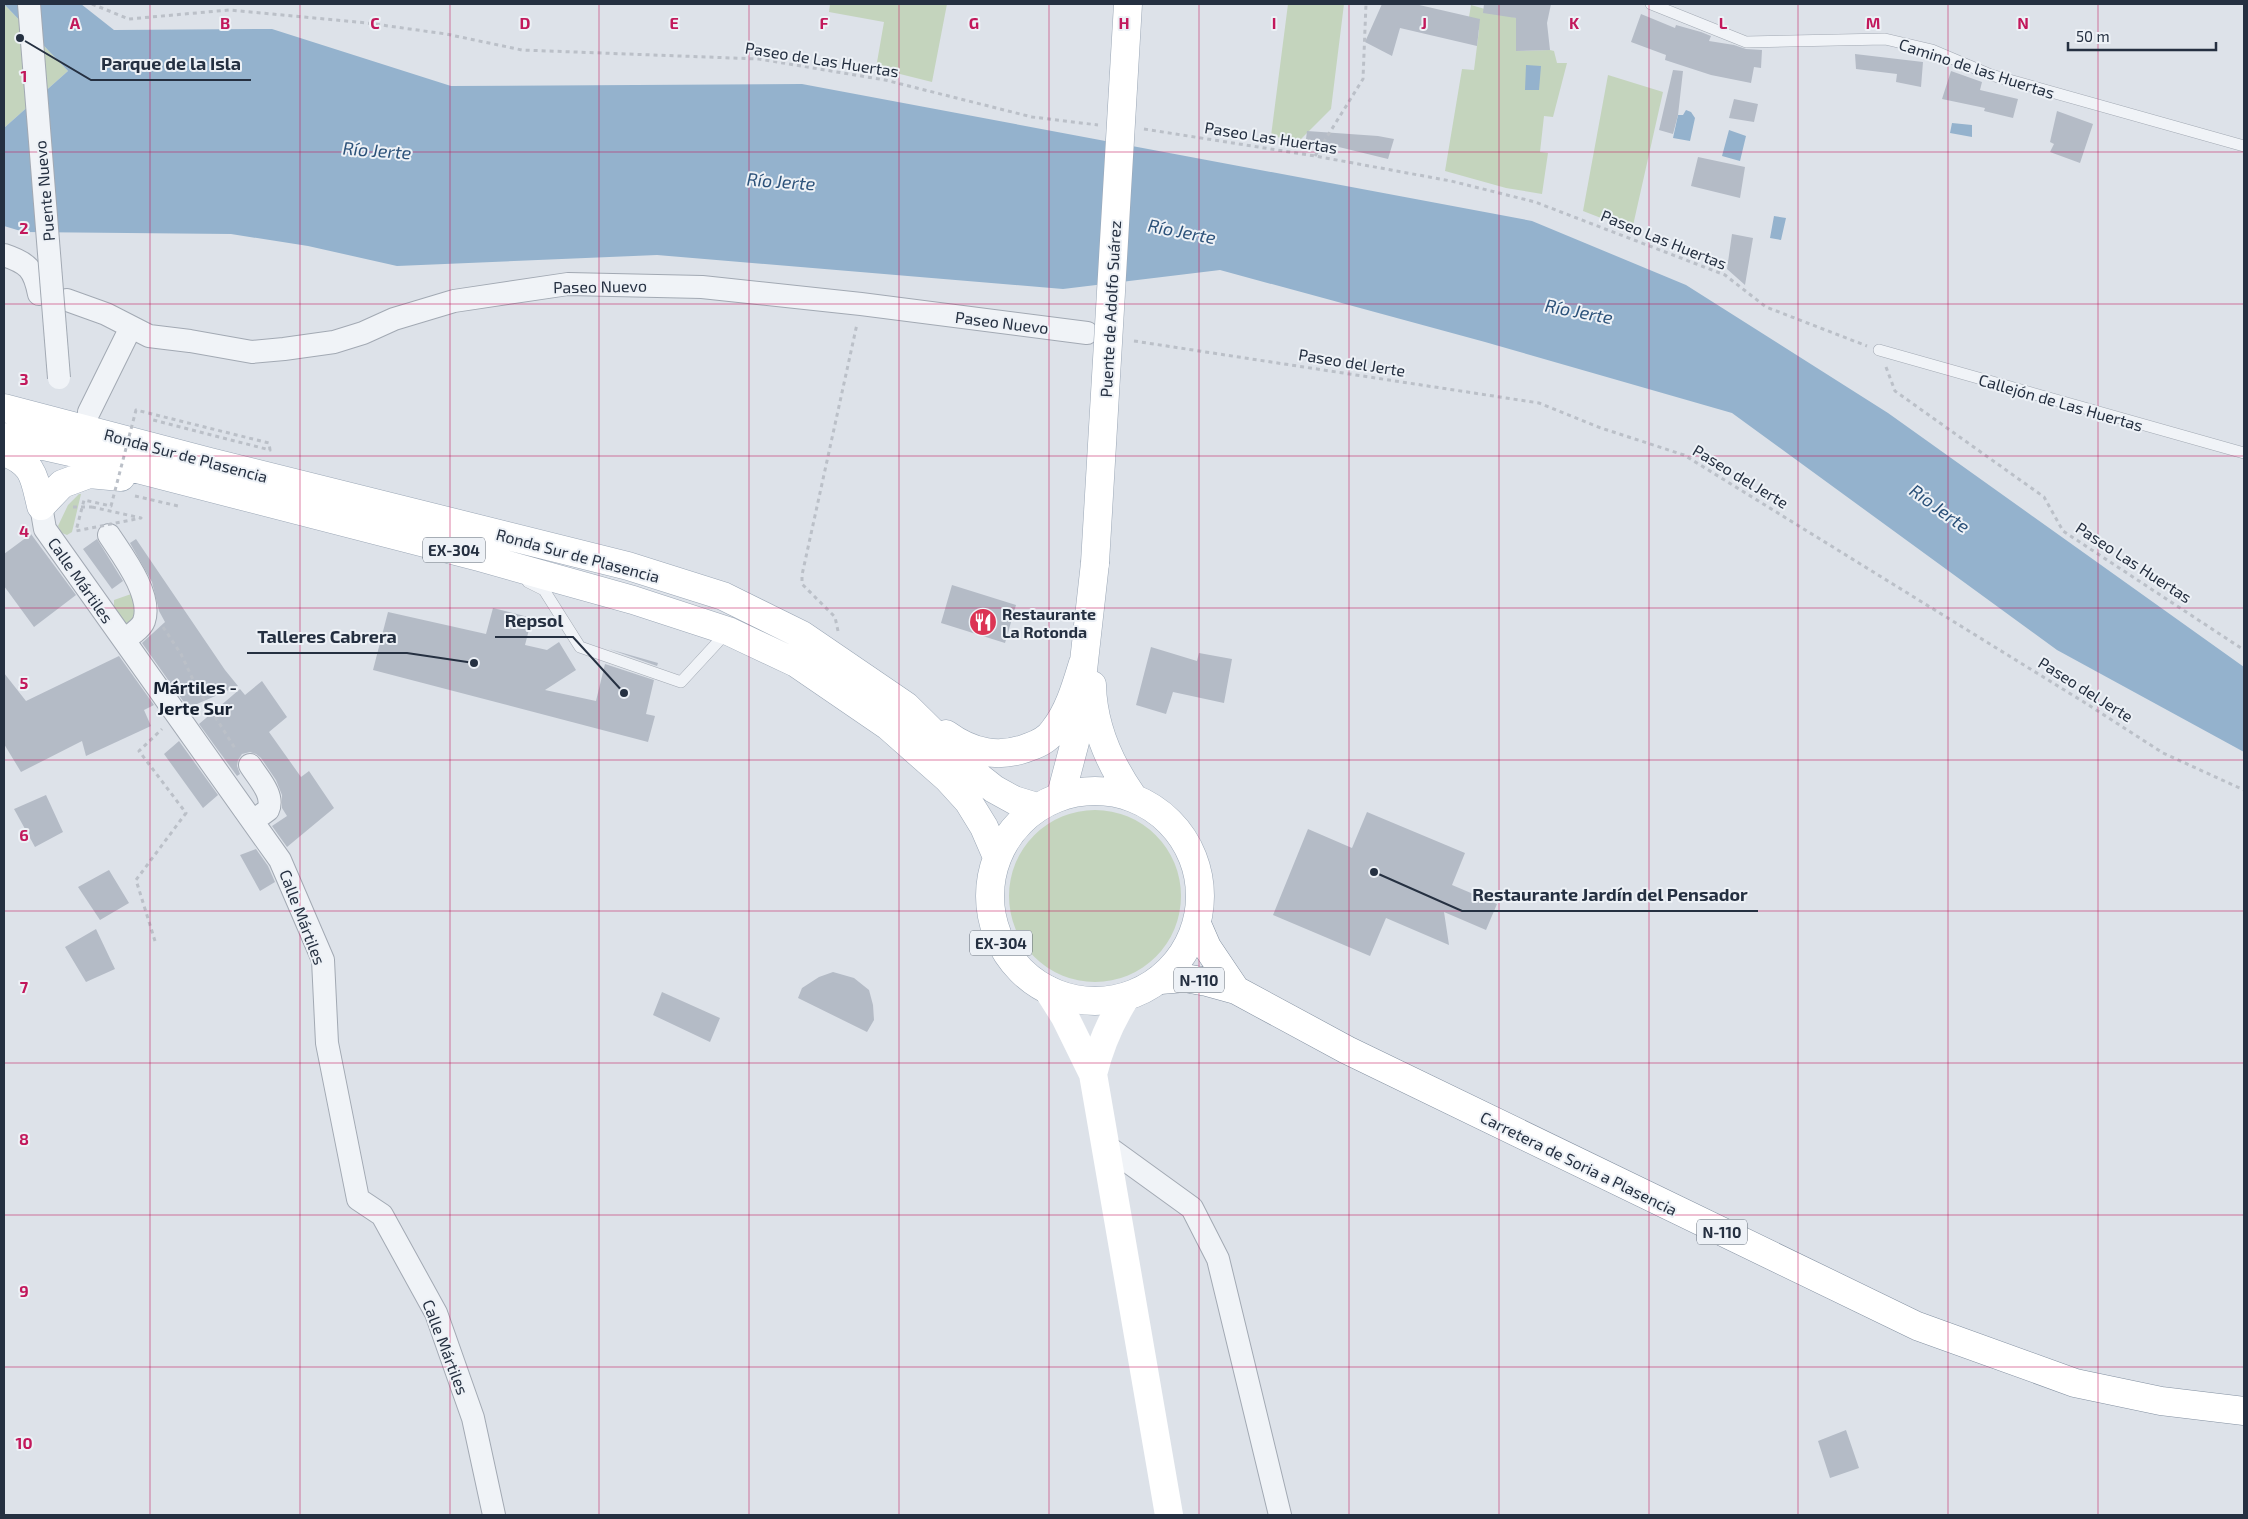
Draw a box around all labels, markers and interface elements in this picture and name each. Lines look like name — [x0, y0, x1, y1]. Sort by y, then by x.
text: A — [70, 13, 81, 32]
text: B — [220, 13, 230, 32]
text: C — [370, 13, 380, 32]
text: D — [520, 13, 531, 32]
text: E — [669, 13, 679, 32]
text: F — [820, 13, 829, 32]
text: G — [969, 13, 979, 32]
text: H — [1118, 13, 1130, 32]
text: I — [1272, 13, 1276, 32]
text: J — [1421, 13, 1427, 32]
text: K — [1569, 13, 1580, 32]
text: L — [1719, 13, 1728, 32]
text: M — [1866, 13, 1880, 32]
text: N — [2017, 13, 2029, 32]
scale bar — [2068, 20, 2216, 52]
text: 50 m — [2076, 27, 2110, 45]
street label: Camino de las Huertas — [1897, 34, 2057, 102]
street label: Paseo de Las Huertas — [744, 37, 900, 81]
callout: Parque de la Isla — [91, 47, 251, 80]
text: Parque de la Isla — [101, 52, 241, 74]
text: 1 — [21, 66, 27, 85]
street label: Paseo Las Huertas — [1203, 117, 1339, 157]
water label: Río Jerte — [342, 137, 412, 163]
street label: Puente Nuevo — [30, 140, 58, 242]
water label: Río Jerte — [746, 168, 816, 194]
street label: Paseo Las Huertas — [1598, 205, 1730, 273]
water label: Río Jerte — [1146, 214, 1218, 248]
text: 2 — [19, 218, 29, 237]
street label: Puente de Adolfo Suárez — [1096, 220, 1124, 398]
street label: Paseo Nuevo — [553, 276, 647, 296]
water label: Río Jerte — [1543, 294, 1615, 328]
street label: Paseo Nuevo — [954, 307, 1050, 337]
street label: Paseo del Jerte — [1297, 344, 1407, 380]
text: 3 — [19, 369, 29, 388]
street label: Callejón de Las Huertas — [1976, 369, 2145, 435]
street label: Ronda Sur de Plasencia — [102, 424, 270, 486]
street label: Paseo del Jerte — [1690, 440, 1792, 512]
water label: Río Jerte — [1906, 479, 1975, 537]
street label: Paseo Las Huertas — [2073, 518, 2195, 606]
text: 4 — [19, 521, 29, 540]
street label: Ronda Sur de Plasencia — [494, 524, 662, 586]
street label: Calle Mártiles — [44, 533, 118, 627]
road number: EX-304 — [423, 538, 485, 562]
callout: Repsol — [495, 604, 573, 637]
place label: Restaurante La Rotonda — [1002, 604, 1096, 641]
restaurant icon: Restaurante La Rotonda — [968, 607, 998, 637]
text: Repsol — [505, 609, 563, 631]
callout: Talleres Cabrera — [247, 620, 407, 653]
text: Talleres Cabrera — [257, 625, 397, 647]
street label: Paseo del Jerte — [2035, 652, 2137, 726]
text: 5 — [20, 673, 29, 692]
district label: Mártiles - Jerte Sur — [153, 676, 237, 719]
text: 6 — [19, 825, 29, 844]
street label: Calle Mártiles — [276, 867, 330, 967]
callout: Restaurante Jardín del Pensador — [1462, 878, 1758, 911]
text: Restaurante Jardín del Pensador — [1472, 883, 1748, 905]
road number: EX-304 — [970, 930, 1032, 956]
road number: N-110 — [1174, 968, 1224, 992]
text: 7 — [20, 977, 29, 996]
street label: Carretera de Soria a Plasencia — [1477, 1107, 1681, 1219]
text: 8 — [19, 1129, 29, 1148]
road number: N-110 — [1697, 1220, 1747, 1244]
text: 9 — [19, 1281, 29, 1300]
street label: Calle Mártiles — [419, 1297, 473, 1397]
text: 10 — [15, 1433, 33, 1452]

